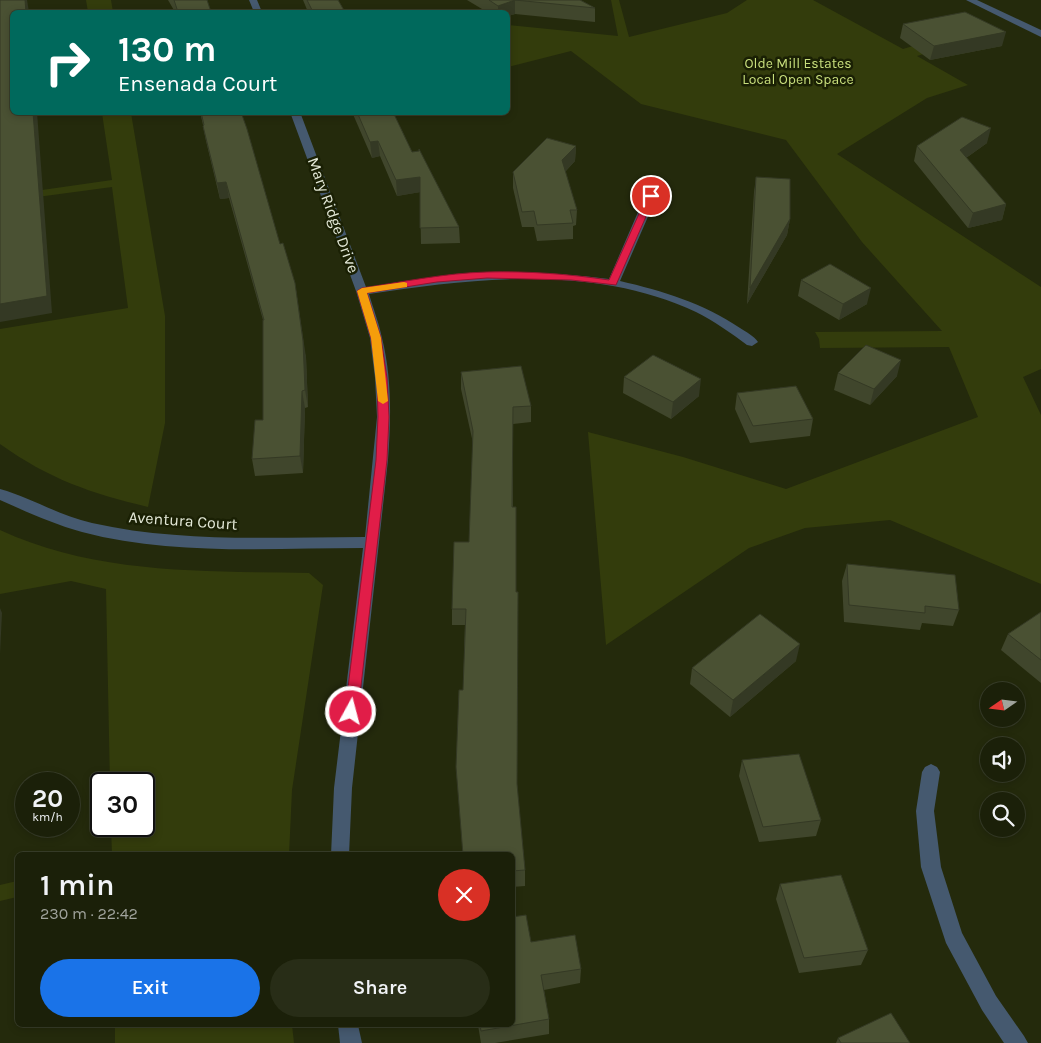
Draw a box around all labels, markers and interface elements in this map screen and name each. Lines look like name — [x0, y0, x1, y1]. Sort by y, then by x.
text: 130 m — [118, 29, 216, 70]
icon: right — [35, 30, 100, 95]
park label: Olde Mill Estates Local Open Space — [742, 55, 854, 88]
text: Ensenada Court — [118, 71, 277, 97]
street label: Mary Ridge Drive — [304, 155, 363, 276]
pin — [630, 175, 672, 217]
icon: arrive — [637, 182, 665, 210]
street label: Aventura Court — [128, 507, 238, 534]
north arrow — [980, 682, 1025, 728]
map controls — [980, 682, 1025, 837]
position arrow — [324, 685, 376, 737]
button: sound — [980, 737, 1025, 782]
speed limit sign: 30 — [90, 772, 155, 837]
text: 20 — [32, 784, 63, 813]
button: search — [980, 792, 1025, 837]
text: km/h — [32, 810, 63, 824]
text: 1 min — [40, 867, 114, 903]
button: close — [438, 869, 490, 921]
text: 230 m · 22:42 — [40, 904, 138, 923]
button: Exit — [40, 959, 260, 1017]
button: Share — [270, 959, 490, 1017]

